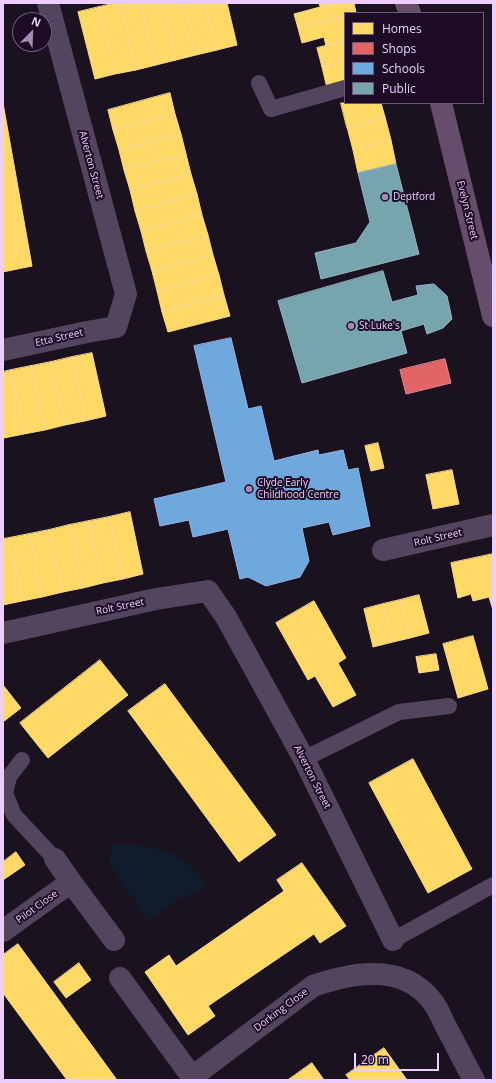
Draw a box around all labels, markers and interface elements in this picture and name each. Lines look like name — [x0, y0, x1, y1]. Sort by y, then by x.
north arrow — [12, 12, 52, 52]
legend — [344, 12, 484, 104]
text: N — [29, 13, 44, 30]
text: Homes — [382, 20, 422, 37]
text: Shops — [382, 40, 416, 57]
text: Schools — [382, 60, 425, 77]
text: Public — [382, 80, 416, 97]
street label: Alverton Street — [76, 130, 106, 200]
street label: Evelyn Street — [454, 179, 480, 241]
place label: Deptford — [393, 191, 435, 203]
marker: Deptford — [380, 192, 390, 202]
place label: St Luke's — [359, 320, 400, 332]
marker: St Luke's — [346, 321, 356, 331]
street label: Etta Street — [34, 327, 84, 349]
place label: Clyde Early Childhood Centre — [257, 477, 339, 500]
marker: Clyde Early Childhood Centre — [244, 484, 254, 494]
street label: Rolt Street — [413, 527, 463, 549]
street label: Rolt Street — [95, 596, 145, 618]
street label: Alverton Street — [291, 743, 333, 811]
street label: Pilot Close — [14, 888, 60, 926]
street label: Dorking Close — [252, 986, 310, 1034]
scale bar — [356, 1045, 441, 1071]
text: 20 m — [361, 1051, 389, 1068]

